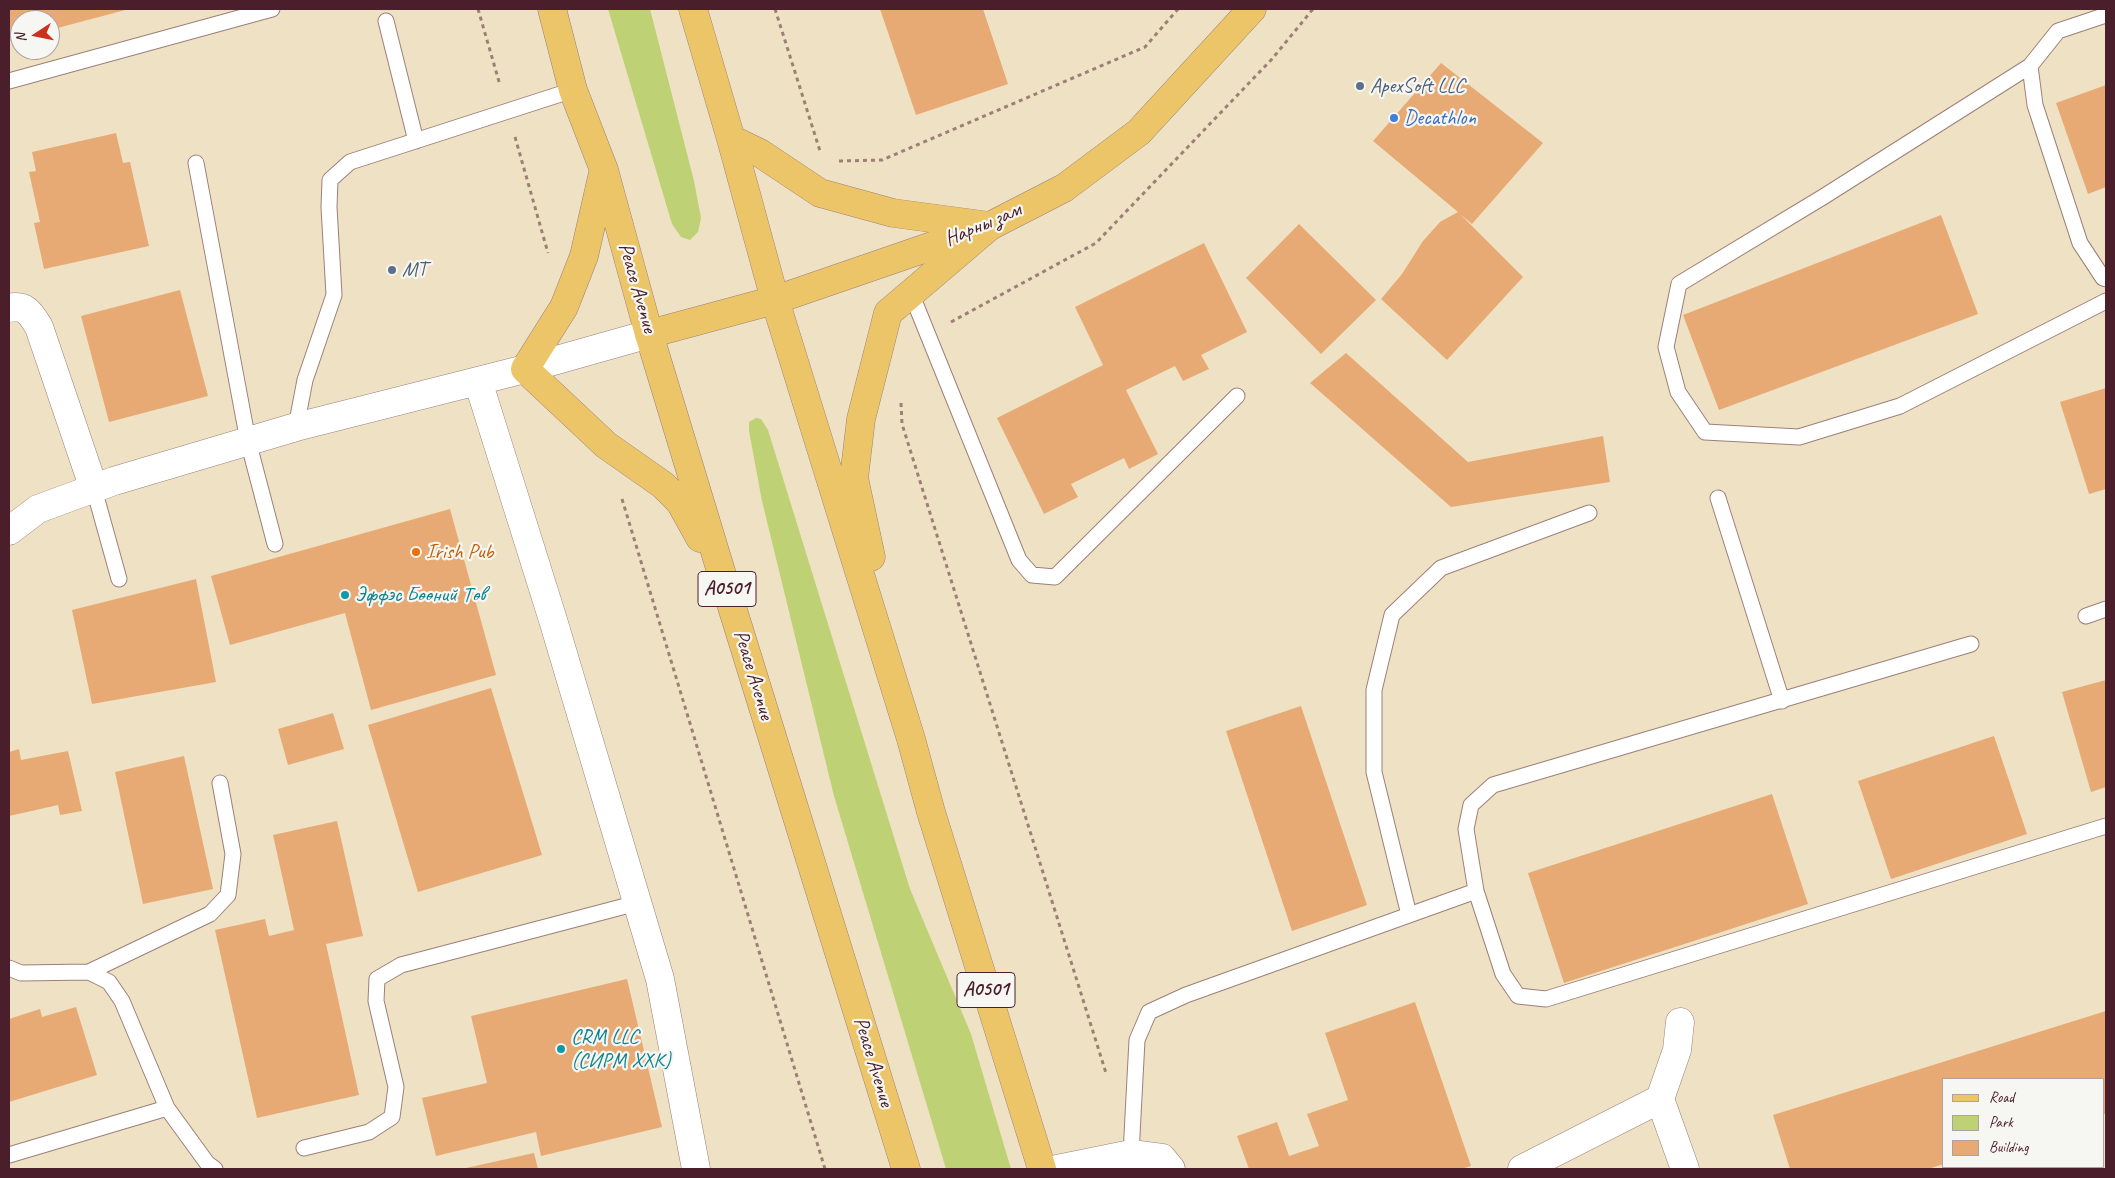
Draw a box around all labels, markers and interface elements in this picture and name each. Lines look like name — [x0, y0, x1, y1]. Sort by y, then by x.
north arrow — [10, 10, 60, 60]
text: N — [12, 32, 30, 44]
place label: ApexSoft LLC — [1370, 73, 1465, 99]
marker: ApexSoft LLC — [1354, 80, 1366, 92]
place label: Decathlon — [1404, 105, 1476, 131]
marker: Decathlon — [1388, 112, 1400, 124]
street label: Нарны зам — [941, 198, 1025, 252]
street label: Peace Avenue — [612, 240, 662, 336]
place label: МТ — [402, 257, 427, 283]
marker: МТ — [386, 264, 398, 276]
place label: Irish Pub — [426, 539, 493, 565]
marker: Irish Pub — [410, 546, 422, 558]
road number: A0501 — [698, 572, 756, 606]
place label: Эффэс Бөөний Төв — [355, 582, 486, 608]
marker: Эффэс Бөөний Төв — [339, 589, 351, 601]
street label: Peace Avenue — [727, 627, 779, 723]
road number: A0501 — [957, 972, 1015, 1008]
street label: Peace Avenue — [847, 1014, 899, 1110]
place label: CRM LLC (СИРМ ХХК) — [571, 1024, 671, 1074]
marker: CRM LLC (СИРМ ХХК) — [555, 1043, 567, 1055]
legend — [1942, 1078, 2105, 1168]
text: Road — [1989, 1088, 2014, 1107]
text: Park — [1989, 1113, 2013, 1132]
text: Building — [1989, 1138, 2028, 1157]

